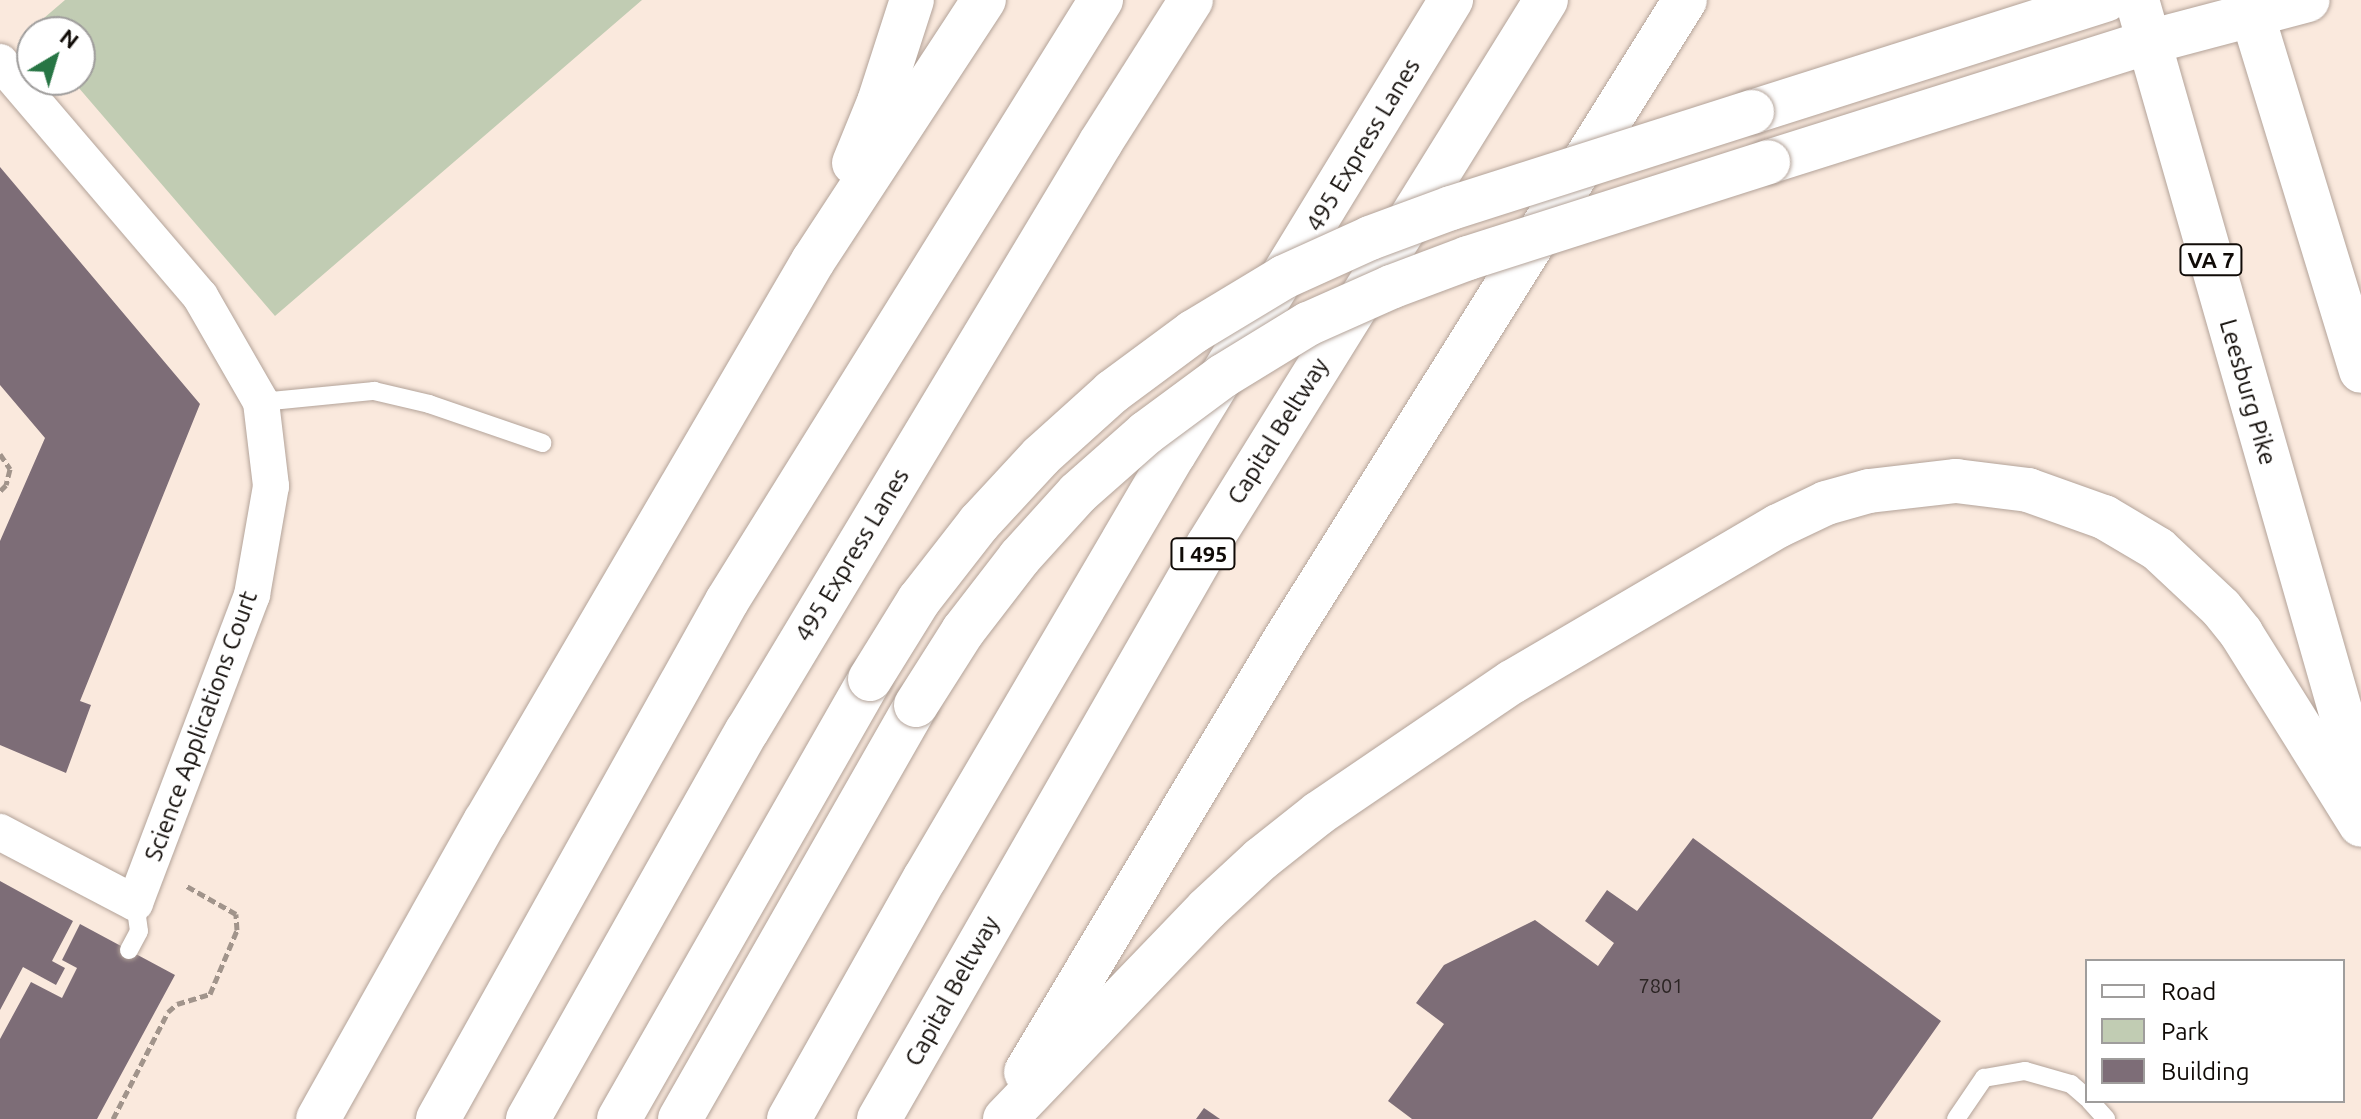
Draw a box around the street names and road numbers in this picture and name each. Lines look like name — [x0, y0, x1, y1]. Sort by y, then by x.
street label: 495 Express Lanes — [1300, 53, 1426, 237]
road number: VA 7 — [2179, 242, 2243, 278]
street label: Leesburg Pike — [2213, 316, 2283, 468]
street label: Capital Beltway — [1221, 352, 1335, 510]
street label: 495 Express Lanes — [789, 463, 915, 647]
road number: I 495 — [1169, 536, 1237, 572]
street label: Science Applications Court — [139, 587, 263, 865]
street label: Capital Beltway — [899, 911, 1005, 1071]

